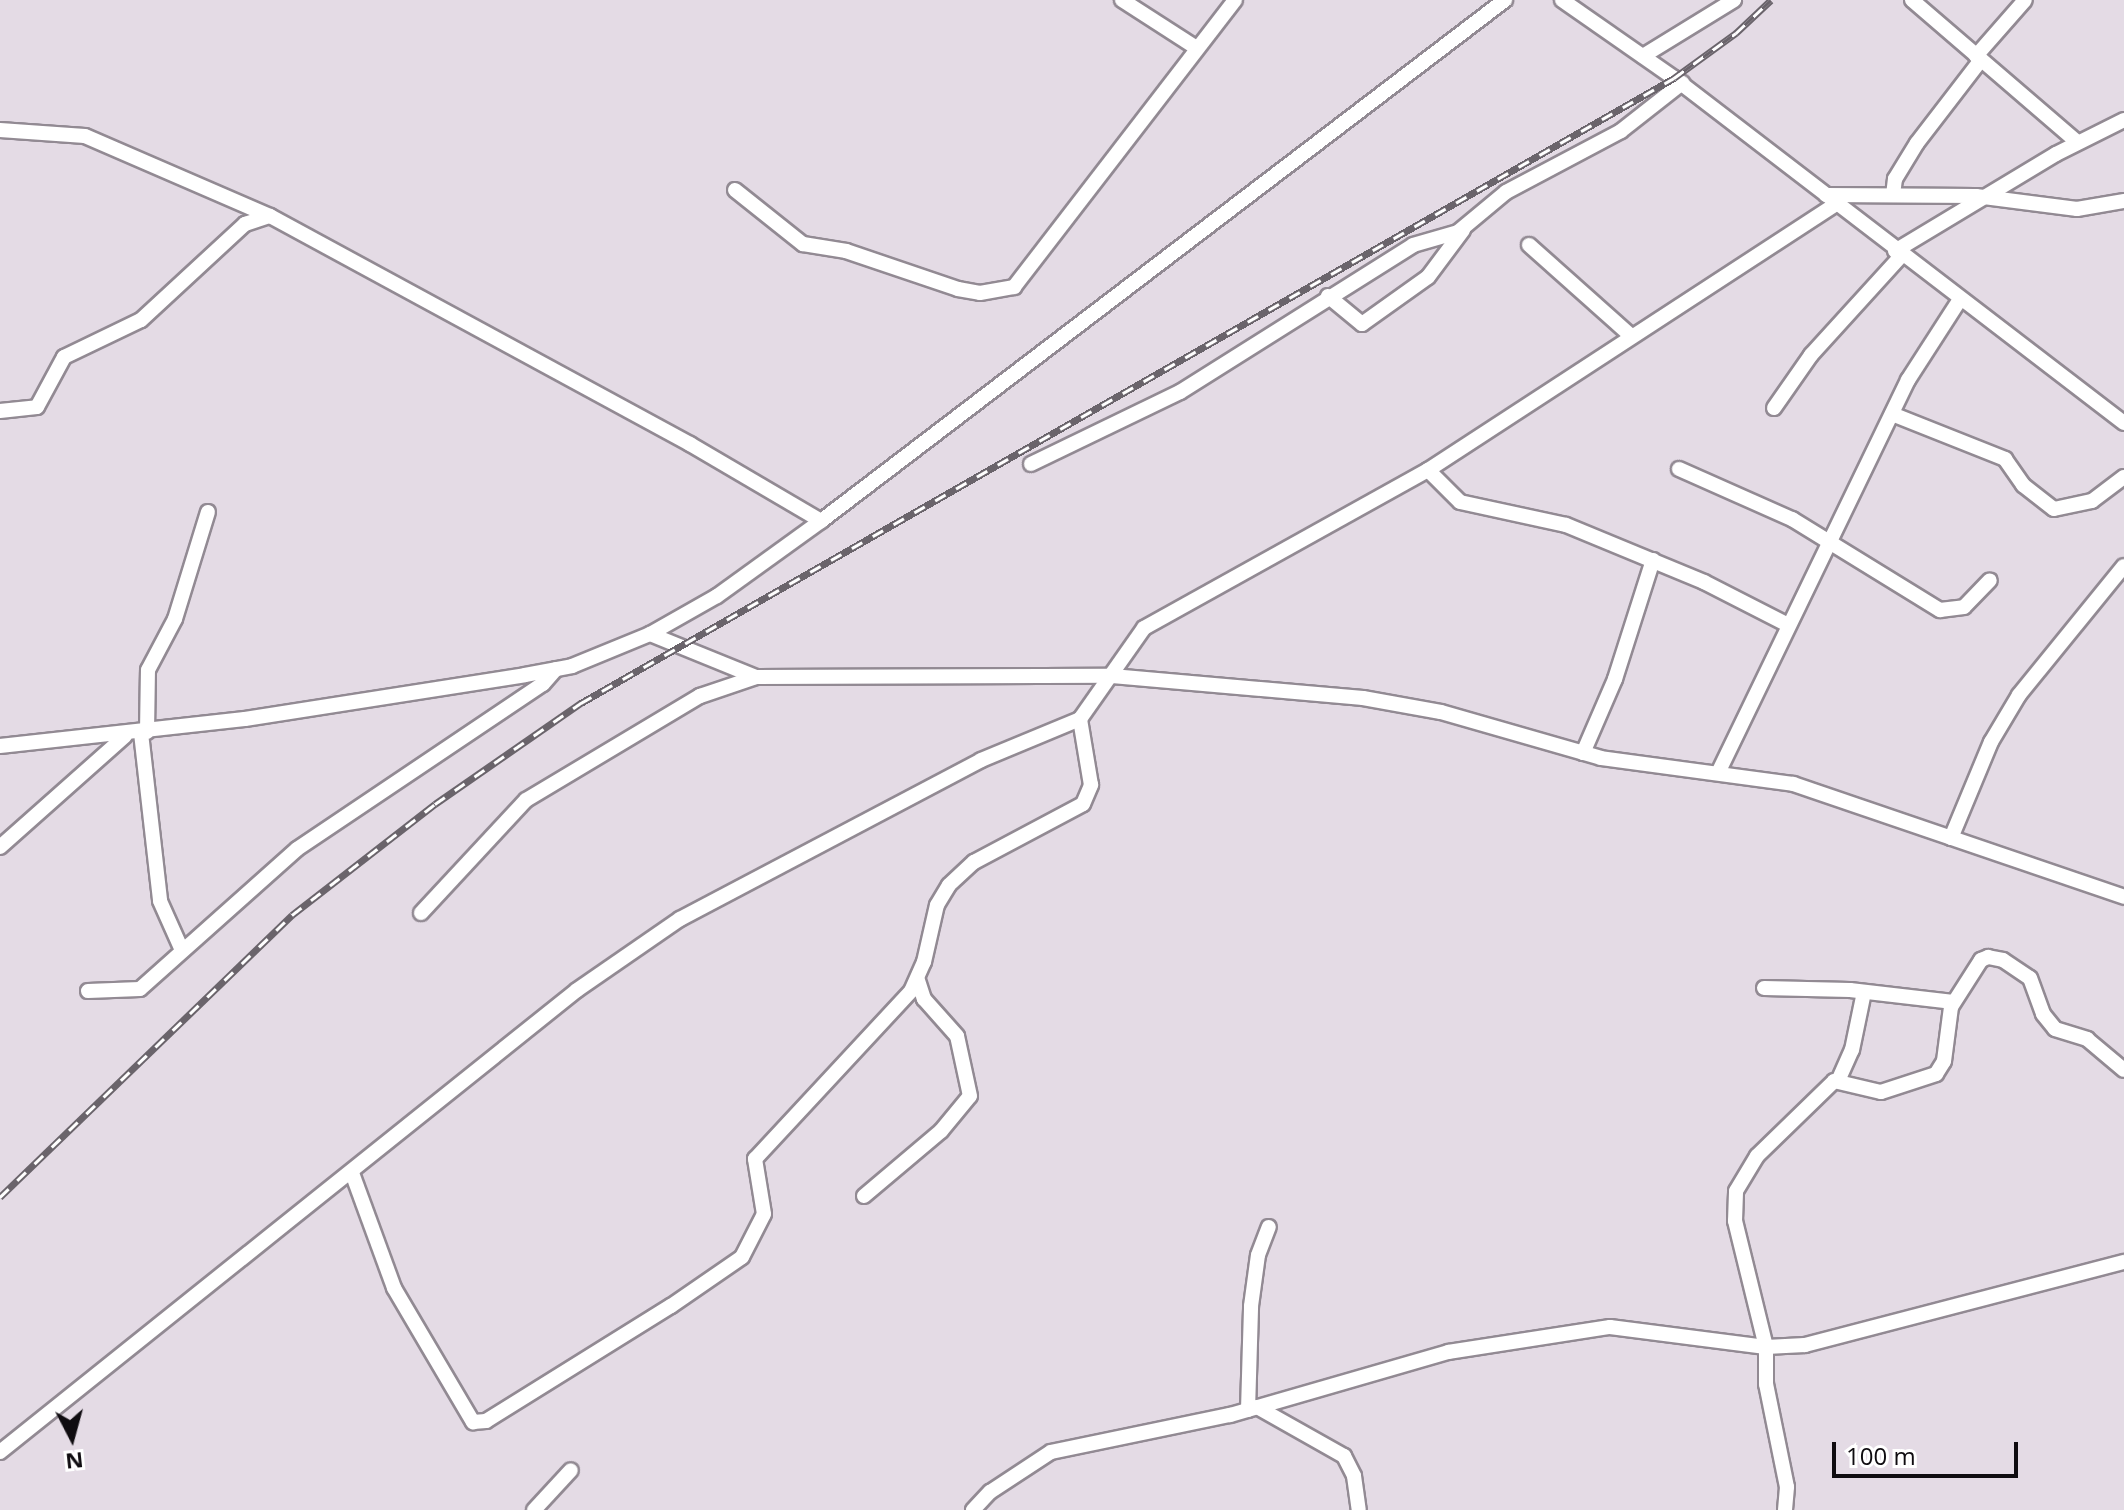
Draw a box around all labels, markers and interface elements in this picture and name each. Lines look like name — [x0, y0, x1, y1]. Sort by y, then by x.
north arrow — [32, 1398, 112, 1478]
scale bar — [1836, 1426, 2022, 1476]
text: 100 m — [1846, 1439, 1916, 1472]
text: N — [64, 1446, 85, 1478]

